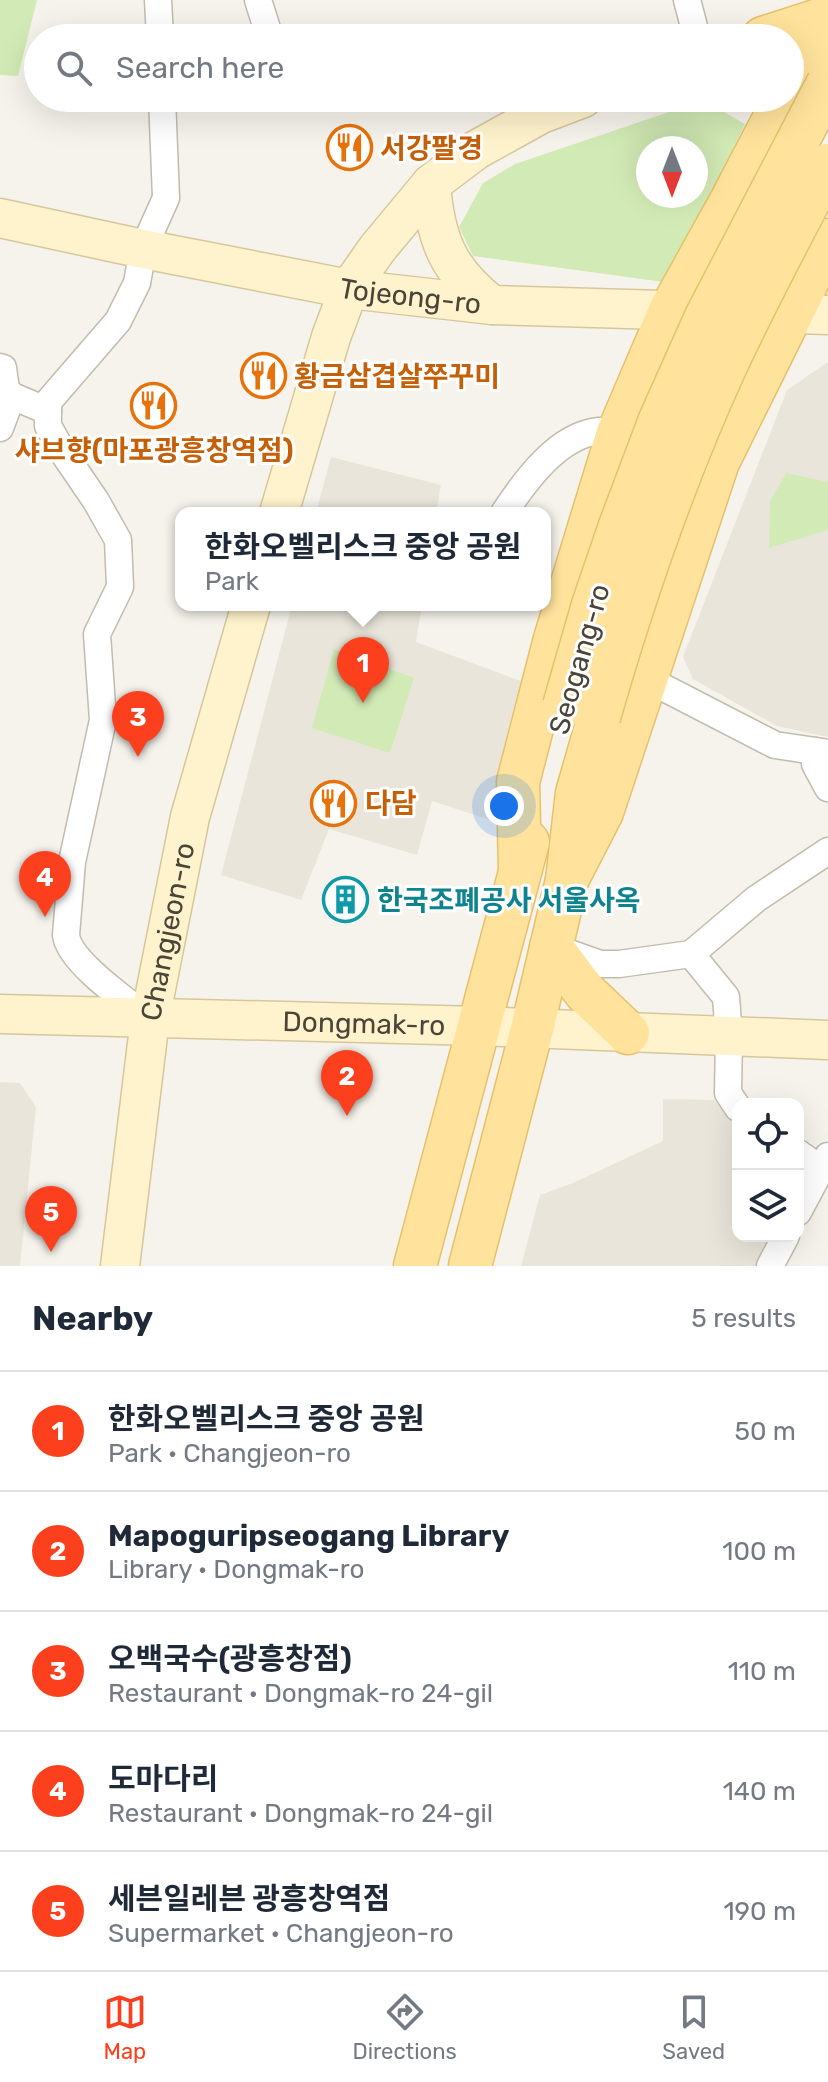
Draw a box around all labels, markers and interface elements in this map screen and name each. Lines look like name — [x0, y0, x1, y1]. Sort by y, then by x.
search box — [24, 24, 804, 112]
icon: search — [52, 46, 96, 90]
text: Search here — [116, 50, 284, 86]
restaurant icon: 서강팔경 — [325, 124, 373, 172]
place label: 서강팔경 — [380, 132, 483, 165]
north arrow — [636, 136, 708, 208]
street label: Tojeong-ro — [337, 272, 483, 321]
restaurant icon: 황금삼겹살쭈꾸미 — [239, 352, 287, 400]
place label: 황금삼겹살쭈꾸미 — [294, 360, 500, 393]
restaurant icon: 샤브향(마포광흥창역점) — [130, 382, 178, 430]
place label: 샤브향(마포광흥창역점) — [14, 434, 294, 467]
popup — [175, 507, 551, 611]
text: 한화오벨리스크 중앙 공원 — [205, 529, 521, 565]
text: Park — [205, 566, 259, 597]
street label: Seogang-ro — [542, 580, 617, 738]
pin: 1 — [337, 637, 389, 703]
pin: 3 — [112, 691, 164, 757]
restaurant icon: 다담 — [310, 779, 358, 827]
your location — [484, 786, 524, 826]
place label: 다담 — [365, 787, 417, 820]
street label: Changjeon-ro — [134, 840, 202, 1024]
pin: 4 — [19, 851, 71, 917]
building icon: 한국조폐공사 서울사옥 — [322, 876, 370, 924]
place label: 한국조폐공사 서울사옥 — [377, 884, 641, 917]
street label: Dongmak-ro — [282, 1005, 446, 1042]
pin: 2 — [321, 1050, 373, 1116]
map controls — [732, 1098, 804, 1242]
button: locate — [732, 1098, 804, 1170]
button: layers — [732, 1170, 804, 1242]
pin: 5 — [25, 1186, 77, 1252]
text: Nearby — [32, 1298, 153, 1339]
text: 5 results — [691, 1303, 796, 1334]
text: 한화오벨리스크 중앙 공원 — [108, 1401, 424, 1437]
text: 1 — [52, 1416, 64, 1447]
text: 50 m — [735, 1416, 796, 1447]
text: Park · Changjeon-ro — [108, 1438, 351, 1469]
text: Mapoguripseogang Library — [108, 1518, 509, 1554]
text: 2 — [50, 1536, 66, 1567]
text: 100 m — [722, 1536, 796, 1567]
text: Library · Dongmak-ro — [108, 1554, 364, 1585]
text: 오백국수(광흥창점) — [108, 1641, 352, 1677]
text: 3 — [49, 1656, 67, 1687]
text: 110 m — [728, 1656, 796, 1687]
text: Restaurant · Dongmak-ro 24-gil — [108, 1678, 493, 1709]
text: 도마다리 — [108, 1761, 218, 1797]
text: 4 — [49, 1776, 67, 1807]
text: 140 m — [723, 1776, 796, 1807]
text: Restaurant · Dongmak-ro 24-gil — [108, 1798, 493, 1829]
text: 세븐일레븐 광흥창역점 — [108, 1881, 390, 1917]
text: 5 — [50, 1896, 66, 1927]
text: 190 m — [723, 1896, 796, 1927]
text: Supermarket · Changjeon-ro — [108, 1918, 454, 1949]
tab: Map — [103, 1990, 147, 2065]
tab: Directions — [352, 1990, 457, 2065]
tab: Saved — [662, 1990, 725, 2065]

